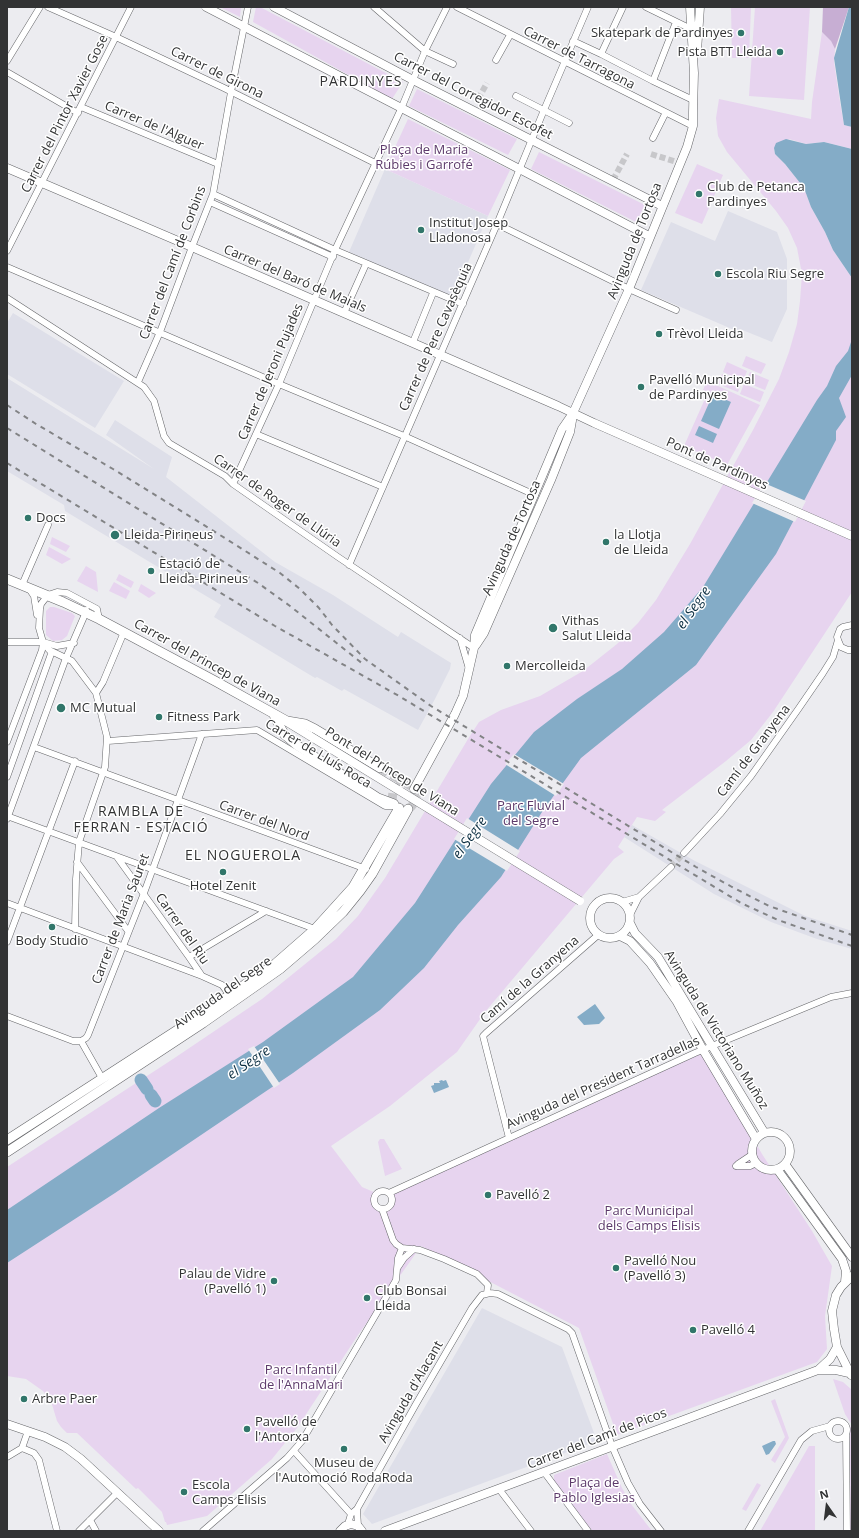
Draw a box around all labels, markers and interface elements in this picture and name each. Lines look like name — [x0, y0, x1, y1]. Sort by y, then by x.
street label: Carrer de Tarragona — [521, 23, 637, 93]
place label: Skatepark de Pardinyes — [591, 25, 733, 41]
marker: Skatepark de Pardinyes — [736, 28, 746, 38]
street label: Carrer del Pintor Xavier Gose — [18, 32, 112, 196]
street label: Carrer de Girona — [168, 44, 266, 102]
place label: Pista BTT Lleida — [678, 44, 772, 60]
marker: Pista BTT Lleida — [775, 47, 785, 57]
street label: Carrer del Corregidor Escofet — [391, 49, 555, 143]
district label: PARDINYES — [320, 74, 402, 90]
street label: Carrer de l'Alguer — [102, 98, 206, 154]
park label: Plaça de Maria Rúbies i Garrofé — [375, 142, 473, 173]
place label: Club de Petanca Pardinyes — [707, 179, 805, 210]
street label: Avinguda de Tortosa — [604, 180, 666, 302]
street label: Carrer del Camí de Corbins — [136, 184, 210, 342]
marker: Club de Petanca Pardinyes — [694, 189, 704, 199]
place label: Institut Josep Lladonosa — [429, 215, 508, 246]
marker: Institut Josep Lladonosa — [416, 225, 426, 235]
street label: Carrer del Baró de Maials — [221, 242, 369, 316]
street label: Carrer de Pere Cavasèquia — [396, 260, 476, 414]
place label: Escola Riu Segre — [726, 266, 824, 282]
marker: Escola Riu Segre — [713, 269, 723, 279]
street label: Carrer de Jeroni Pujades — [235, 301, 307, 443]
place label: Trèvol Lleida — [667, 326, 744, 342]
marker: Trèvol Lleida — [654, 329, 664, 339]
place label: Pavelló Municipal de Pardinyes — [649, 372, 754, 403]
marker: Pavelló Municipal de Pardinyes — [636, 382, 646, 392]
street label: Pont de Pardinyes — [664, 435, 770, 493]
street label: Carrer de Roger de Llúria — [210, 451, 344, 551]
street label: Avinguda de Tortosa — [480, 478, 544, 598]
place label: Docs — [36, 510, 66, 526]
marker: Docs — [23, 513, 33, 523]
place label: Lleida-Pirineus — [124, 527, 213, 543]
place label: la Llotja de Lleida — [614, 527, 668, 558]
marker: Lleida-Pirineus — [109, 529, 121, 541]
marker: la Llotja de Lleida — [601, 537, 611, 547]
place label: Estació de Lleida-Pirineus — [159, 556, 248, 587]
marker: Estació de Lleida-Pirineus — [146, 566, 156, 576]
water label: el Segre — [673, 584, 715, 632]
place label: Vithas Salut Lleida — [562, 613, 631, 644]
street label: Carrer del Princep de Viana — [131, 616, 283, 710]
marker: Vithas Salut Lleida — [547, 622, 559, 634]
place label: Mercolleida — [515, 658, 586, 674]
marker: Mercolleida — [502, 661, 512, 671]
place label: MC Mutual — [70, 700, 136, 716]
marker: MC Mutual — [55, 702, 67, 714]
street label: Camí de Granyena — [714, 702, 794, 800]
place label: Fitness Park — [167, 709, 240, 725]
marker: Fitness Park — [154, 712, 164, 722]
street label: Carrer de Lluís Roca — [262, 716, 374, 792]
street label: Pont del Príncep de Viana — [322, 724, 462, 820]
street label: Carrer del Nord — [217, 797, 311, 845]
park label: Parc Fluvial del Segre — [497, 798, 565, 829]
district label: RAMBLA DE FERRAN - ESTACIÓ — [73, 804, 209, 836]
water label: el Segre — [449, 814, 491, 862]
district label: EL NOGUEROLA — [185, 848, 301, 864]
street label: Carrer de Maria Sauret — [89, 852, 153, 986]
marker: Hotel Zenit — [218, 867, 228, 877]
place label: Hotel Zenit — [190, 878, 256, 894]
street label: Carrer del Riu — [152, 890, 212, 968]
marker: Body Studio — [47, 922, 57, 932]
place label: Body Studio — [16, 933, 88, 949]
street label: Camí de la Granyena — [477, 933, 583, 1027]
street label: Avinguda de Victoriano Muñoz — [661, 948, 771, 1112]
street label: Avinguda del Segre — [171, 953, 275, 1033]
street label: Avinguda del President Tarradellas — [504, 1033, 702, 1133]
water label: el Segre — [224, 1043, 274, 1083]
place label: Pavelló 2 — [496, 1187, 550, 1203]
marker: Pavelló 2 — [483, 1190, 493, 1200]
park label: Parc Municipal dels Camps Elisis — [598, 1203, 700, 1234]
place label: Pavelló Nou (Pavelló 3) — [624, 1253, 696, 1284]
marker: Pavelló Nou (Pavelló 3) — [611, 1263, 621, 1273]
place label: Palau de Vidre (Pavelló 1) — [179, 1266, 266, 1297]
marker: Palau de Vidre (Pavelló 1) — [269, 1276, 279, 1286]
place label: Club Bonsai Lleida — [375, 1283, 447, 1314]
marker: Club Bonsai Lleida — [362, 1293, 372, 1303]
place label: Pavelló 4 — [701, 1322, 755, 1338]
marker: Pavelló 4 — [688, 1325, 698, 1335]
street label: Avinguda d'Alacant — [375, 1338, 447, 1446]
park label: Parc Infantil de l'AnnaMari — [259, 1362, 343, 1393]
place label: Arbre Paer — [32, 1391, 97, 1407]
marker: Arbre Paer — [19, 1394, 29, 1404]
street label: Carrer del Camí de Picos — [525, 1405, 669, 1473]
place label: Pavelló de l'Antorxa — [255, 1414, 317, 1445]
marker: Pavelló de l'Antorxa — [242, 1424, 252, 1434]
marker: Museu de l'Automoció RodaRoda — [339, 1444, 349, 1454]
place label: Museu de l'Automoció RodaRoda — [275, 1455, 413, 1486]
park label: Plaça de Pablo Iglesias — [553, 1475, 635, 1506]
place label: Escola Camps Elisis — [192, 1477, 266, 1508]
north arrow — [807, 1486, 847, 1526]
text: N — [818, 1486, 830, 1502]
marker: Escola Camps Elisis — [179, 1487, 189, 1497]

